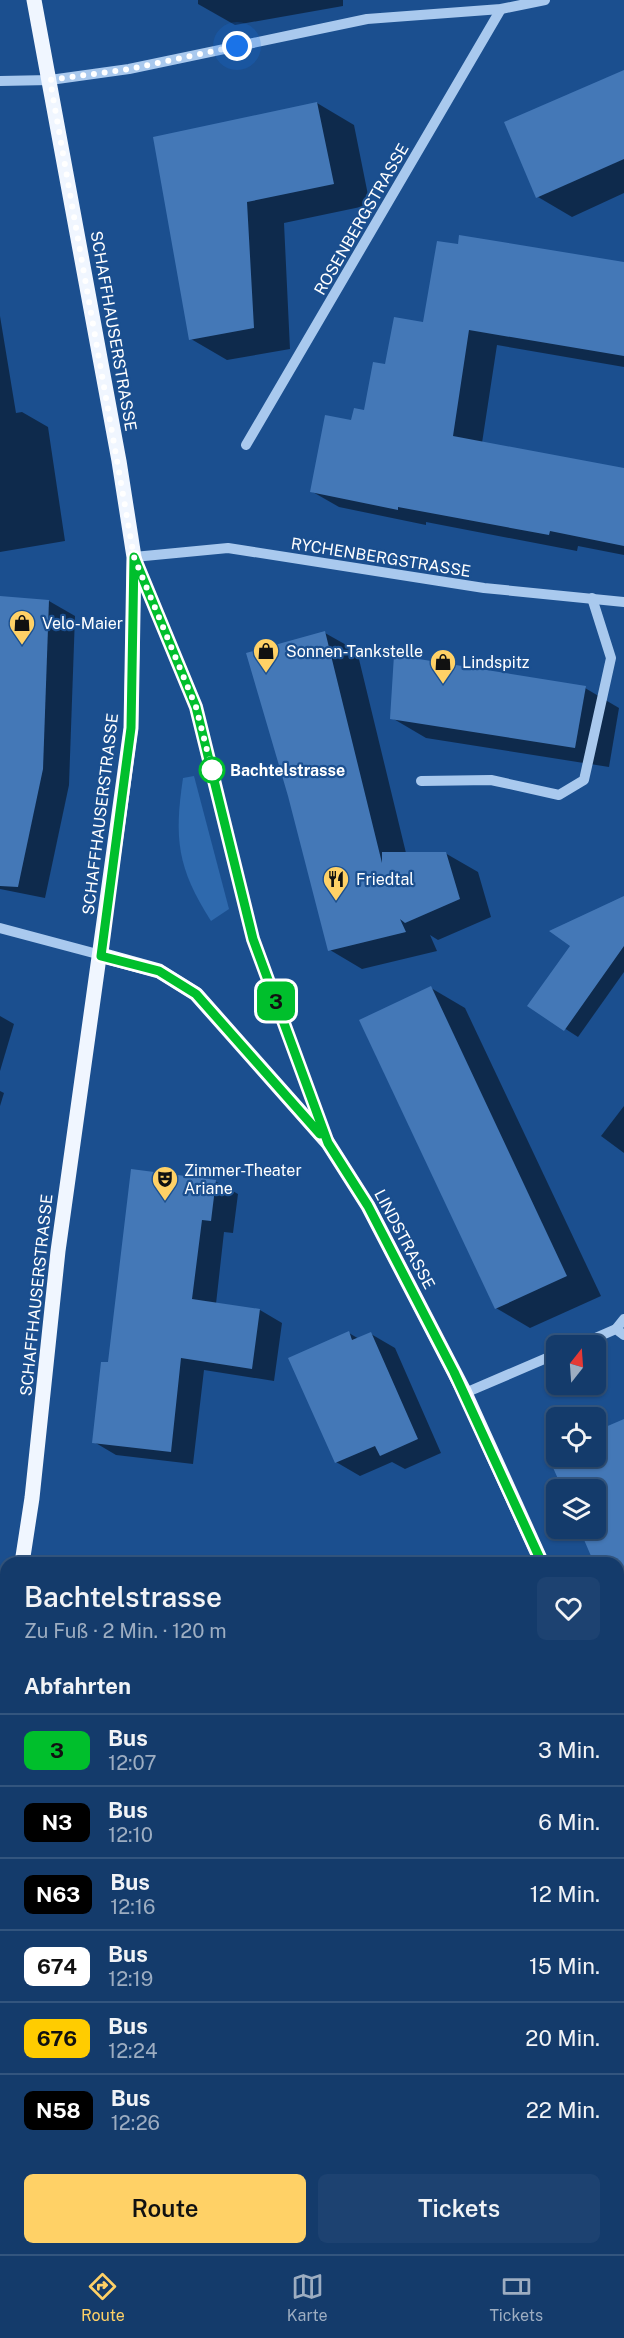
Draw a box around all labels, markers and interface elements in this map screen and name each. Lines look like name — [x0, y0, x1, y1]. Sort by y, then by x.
your location — [222, 31, 252, 61]
street label: ROSENBERGSTRASSE — [310, 140, 413, 298]
street label: SCHAFFHAUSERSTRASSE — [87, 229, 140, 433]
street label: RYCHENBERGSTRASSE — [290, 534, 472, 581]
shop icon: Velo-Maier — [7, 608, 37, 646]
place label: Velo-Maier — [42, 614, 123, 633]
shop icon: Sonnen-Tankstelle — [251, 636, 281, 674]
place label: Sonnen-Tankstelle — [286, 642, 423, 661]
shop icon: Lindspitz — [428, 647, 458, 685]
place label: Lindspitz — [462, 653, 530, 672]
street label: SCHAFFHAUSERSTRASSE — [79, 712, 122, 916]
marker: Bachtelstrasse — [199, 757, 225, 783]
place label: Bachtelstrasse — [230, 761, 345, 780]
restaurant icon: Friedtal — [321, 864, 351, 902]
place label: Friedtal — [356, 870, 414, 889]
line badge: 3 — [256, 982, 296, 1020]
text: 3 — [269, 989, 283, 1014]
place label: Zimmer-Theater Ariane — [184, 1161, 302, 1198]
theatre icon: Zimmer-Theater Ariane — [150, 1164, 180, 1202]
street label: LINDSTRASSE — [370, 1186, 439, 1292]
street label: SCHAFFHAUSERSTRASSE — [16, 1193, 57, 1397]
north arrow — [546, 1335, 606, 1395]
map controls — [546, 1335, 606, 1539]
button: locate — [546, 1407, 606, 1467]
button: layers — [546, 1479, 606, 1539]
button: heart — [537, 1577, 600, 1640]
text: Bachtelstrasse — [24, 1580, 222, 1613]
text: Zu Fuß · 2 Min. · 120 m — [24, 1619, 227, 1643]
text: Abfahrten — [24, 1673, 131, 1699]
text: Bus — [108, 1725, 148, 1751]
text: 3 Min. — [538, 1737, 600, 1763]
text: 3 — [50, 1738, 64, 1763]
text: 12:07 — [108, 1751, 156, 1775]
text: Bus — [108, 1797, 148, 1823]
text: 6 Min. — [538, 1809, 600, 1835]
text: N3 — [42, 1810, 72, 1835]
text: 12:10 — [108, 1823, 153, 1847]
text: Bus — [110, 1869, 150, 1895]
text: 12 Min. — [530, 1881, 600, 1907]
text: N63 — [36, 1882, 80, 1907]
text: 12:16 — [110, 1895, 155, 1919]
text: Bus — [108, 1941, 148, 1967]
text: 15 Min. — [529, 1953, 600, 1979]
text: 674 — [37, 1954, 77, 1979]
text: 12:19 — [108, 1967, 153, 1991]
text: Bus — [108, 2013, 148, 2039]
text: 20 Min. — [525, 2025, 600, 2051]
text: 676 — [37, 2026, 77, 2051]
text: 12:24 — [108, 2039, 157, 2063]
text: Bus — [111, 2085, 150, 2111]
text: 22 Min. — [526, 2097, 600, 2123]
text: N58 — [36, 2098, 81, 2123]
text: 12:26 — [111, 2111, 160, 2135]
button: Route — [24, 2174, 306, 2243]
button: Tickets — [318, 2174, 600, 2243]
tab: Route — [81, 2270, 125, 2325]
tab: Karte — [287, 2270, 327, 2325]
tab: Tickets — [489, 2270, 543, 2325]

